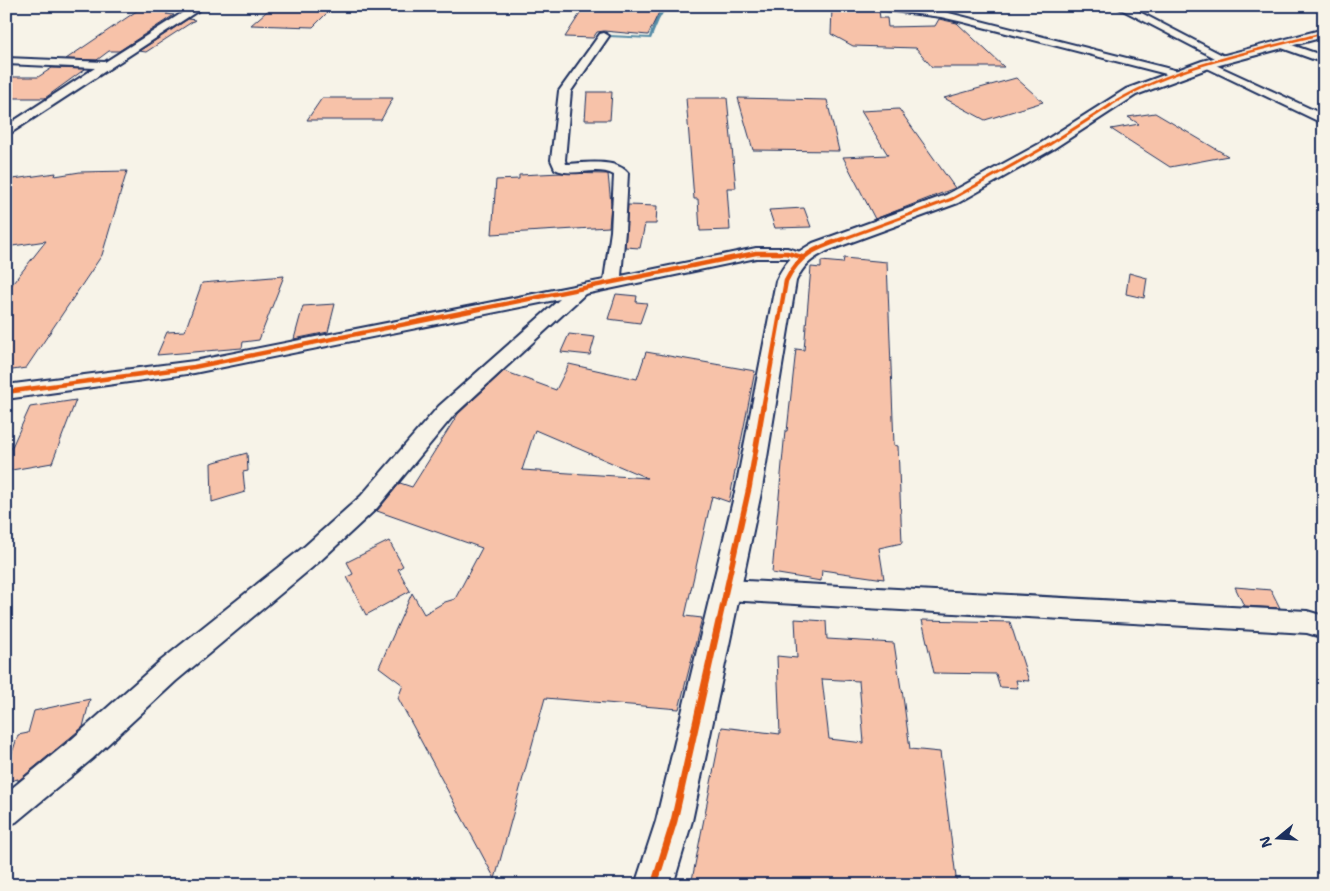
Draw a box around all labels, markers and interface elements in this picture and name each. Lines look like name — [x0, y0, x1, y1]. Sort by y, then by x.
north arrow — [1252, 814, 1302, 864]
text: N — [1255, 834, 1276, 850]

